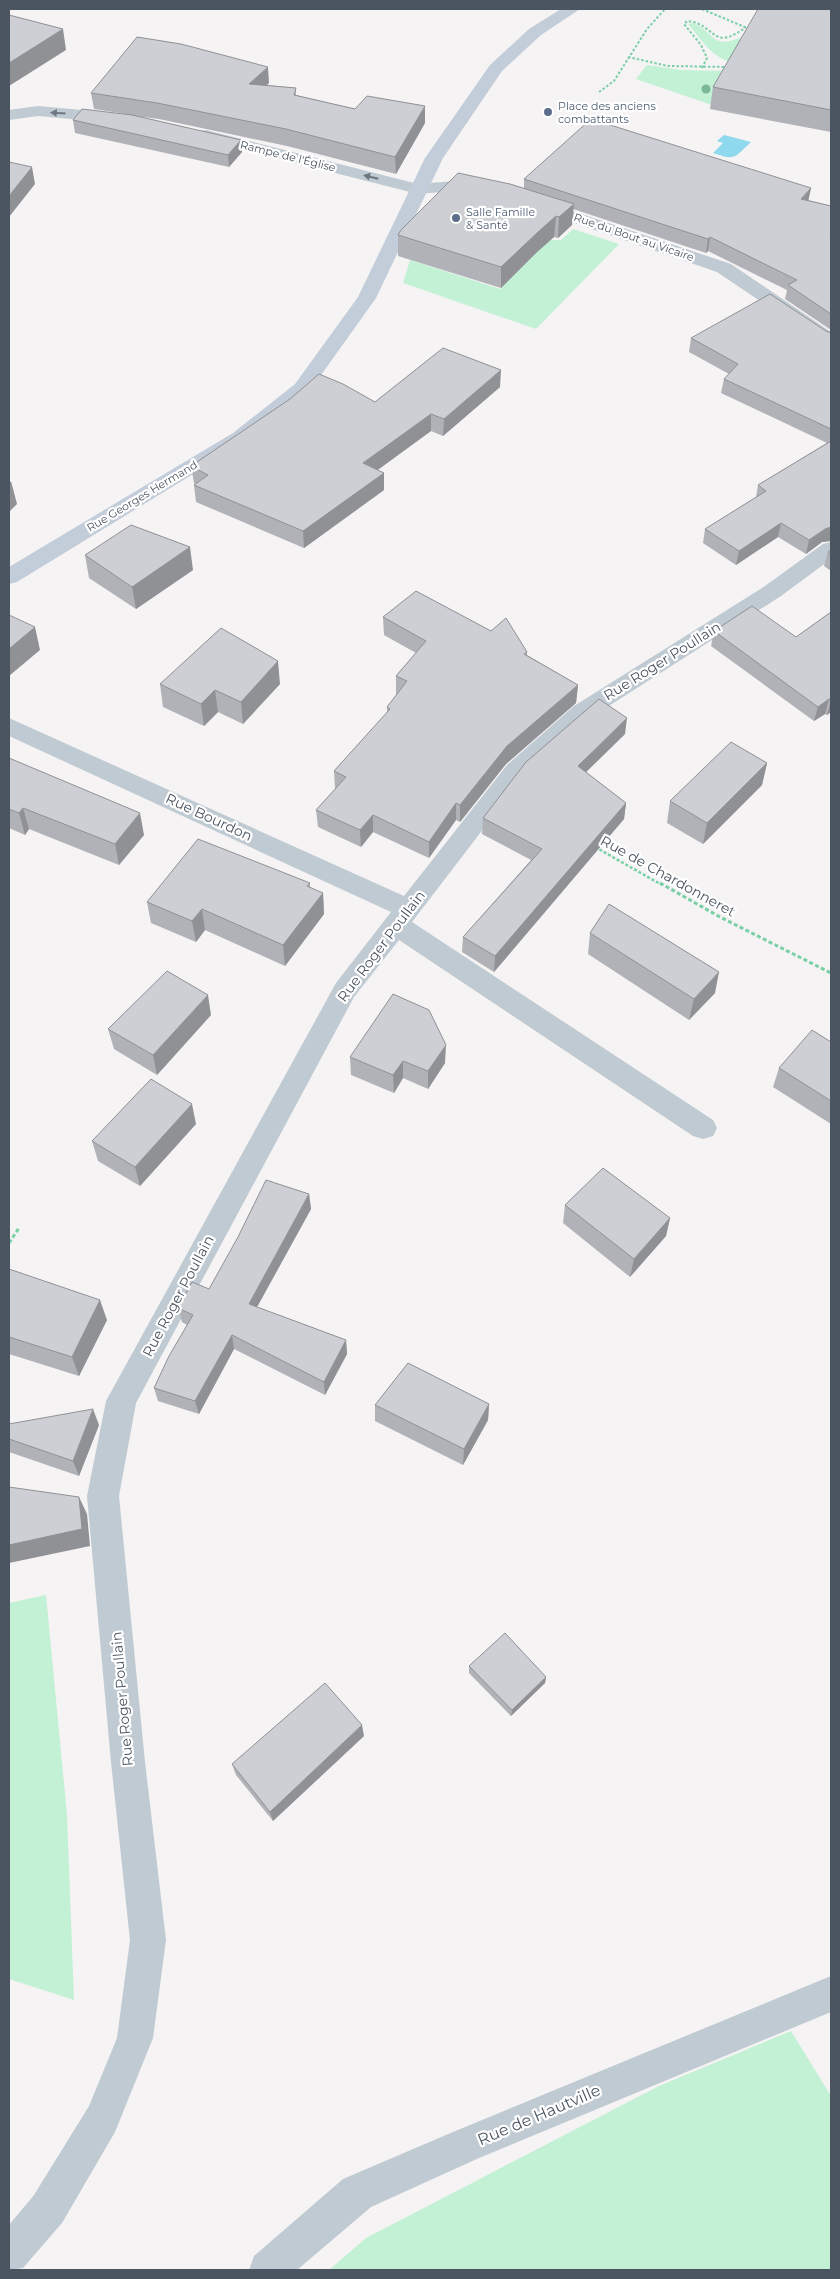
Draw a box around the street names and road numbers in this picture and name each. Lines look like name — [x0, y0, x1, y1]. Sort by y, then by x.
street label: Rampe de l'Église — [239, 137, 338, 175]
street label: Rue du Bout au Vicaire — [572, 210, 696, 264]
street label: Rue Georges Hermand — [84, 457, 200, 535]
street label: Rue Roger Poullain — [600, 618, 724, 704]
street label: Rue Bourdon — [163, 789, 255, 845]
street label: Rue de Chardonneret — [597, 831, 739, 921]
street label: Rue Roger Poullain — [333, 887, 429, 1005]
street label: Rue Roger Poullain — [138, 1232, 218, 1360]
street label: Rue Roger Poullain — [107, 1631, 137, 1767]
street label: Rue de Hautville — [475, 2081, 603, 2149]

